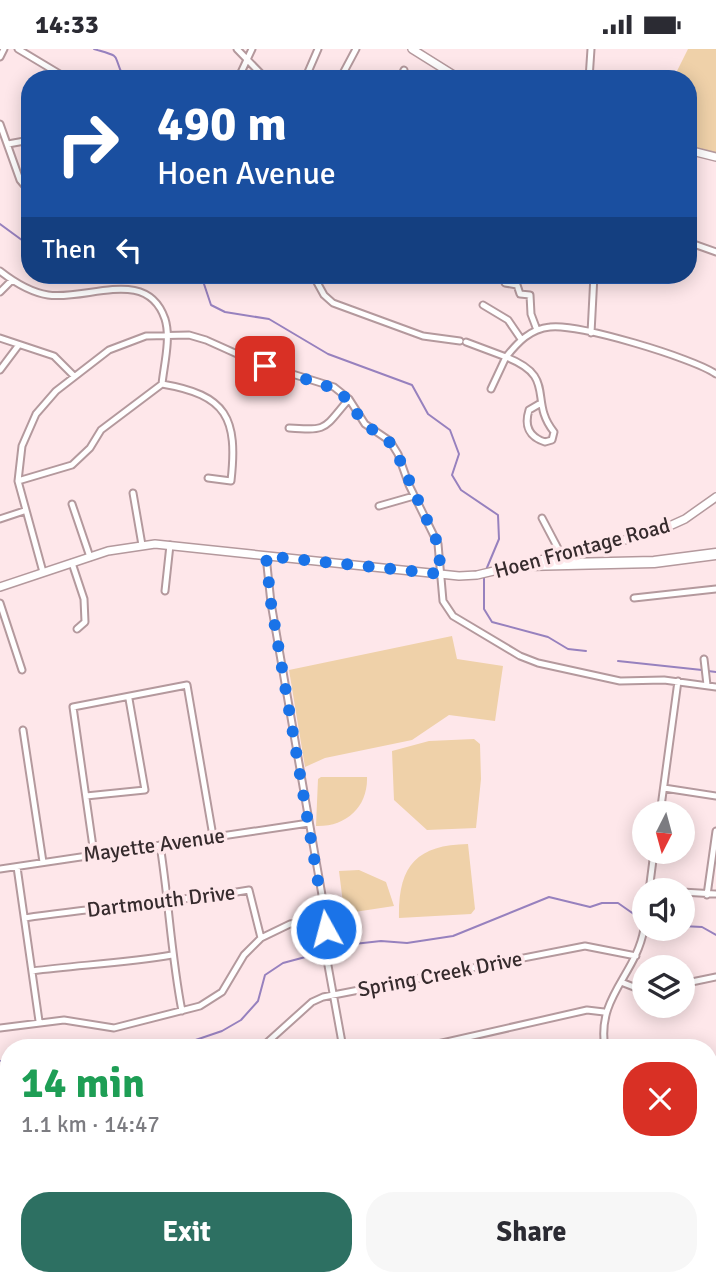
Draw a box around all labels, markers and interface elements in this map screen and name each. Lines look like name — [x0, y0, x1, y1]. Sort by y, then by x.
text: 14:33 — [35, 9, 99, 41]
text: 490 m — [157, 94, 287, 154]
icon: right — [42, 98, 133, 189]
text: Hoen Avenue — [157, 154, 336, 193]
icon: left — [110, 231, 148, 269]
text: Then — [42, 234, 96, 266]
pin — [235, 336, 295, 396]
icon: arrive — [246, 347, 284, 385]
street label: Hoen Frontage Road — [491, 512, 673, 584]
north arrow — [632, 801, 695, 865]
map controls — [632, 801, 695, 1018]
street label: Mayette Avenue — [82, 822, 226, 868]
button: sound — [632, 878, 695, 941]
street label: Dartmouth Drive — [85, 879, 237, 923]
position arrow — [289, 892, 363, 966]
street label: Spring Creek Drive — [356, 945, 524, 1003]
button: layers — [632, 955, 695, 1018]
text: 14 min — [21, 1058, 145, 1109]
button: close — [623, 1062, 697, 1136]
text: 1.1 km · 14:47 — [21, 1110, 160, 1139]
button: Exit — [21, 1192, 352, 1272]
button: Share — [366, 1192, 697, 1272]

